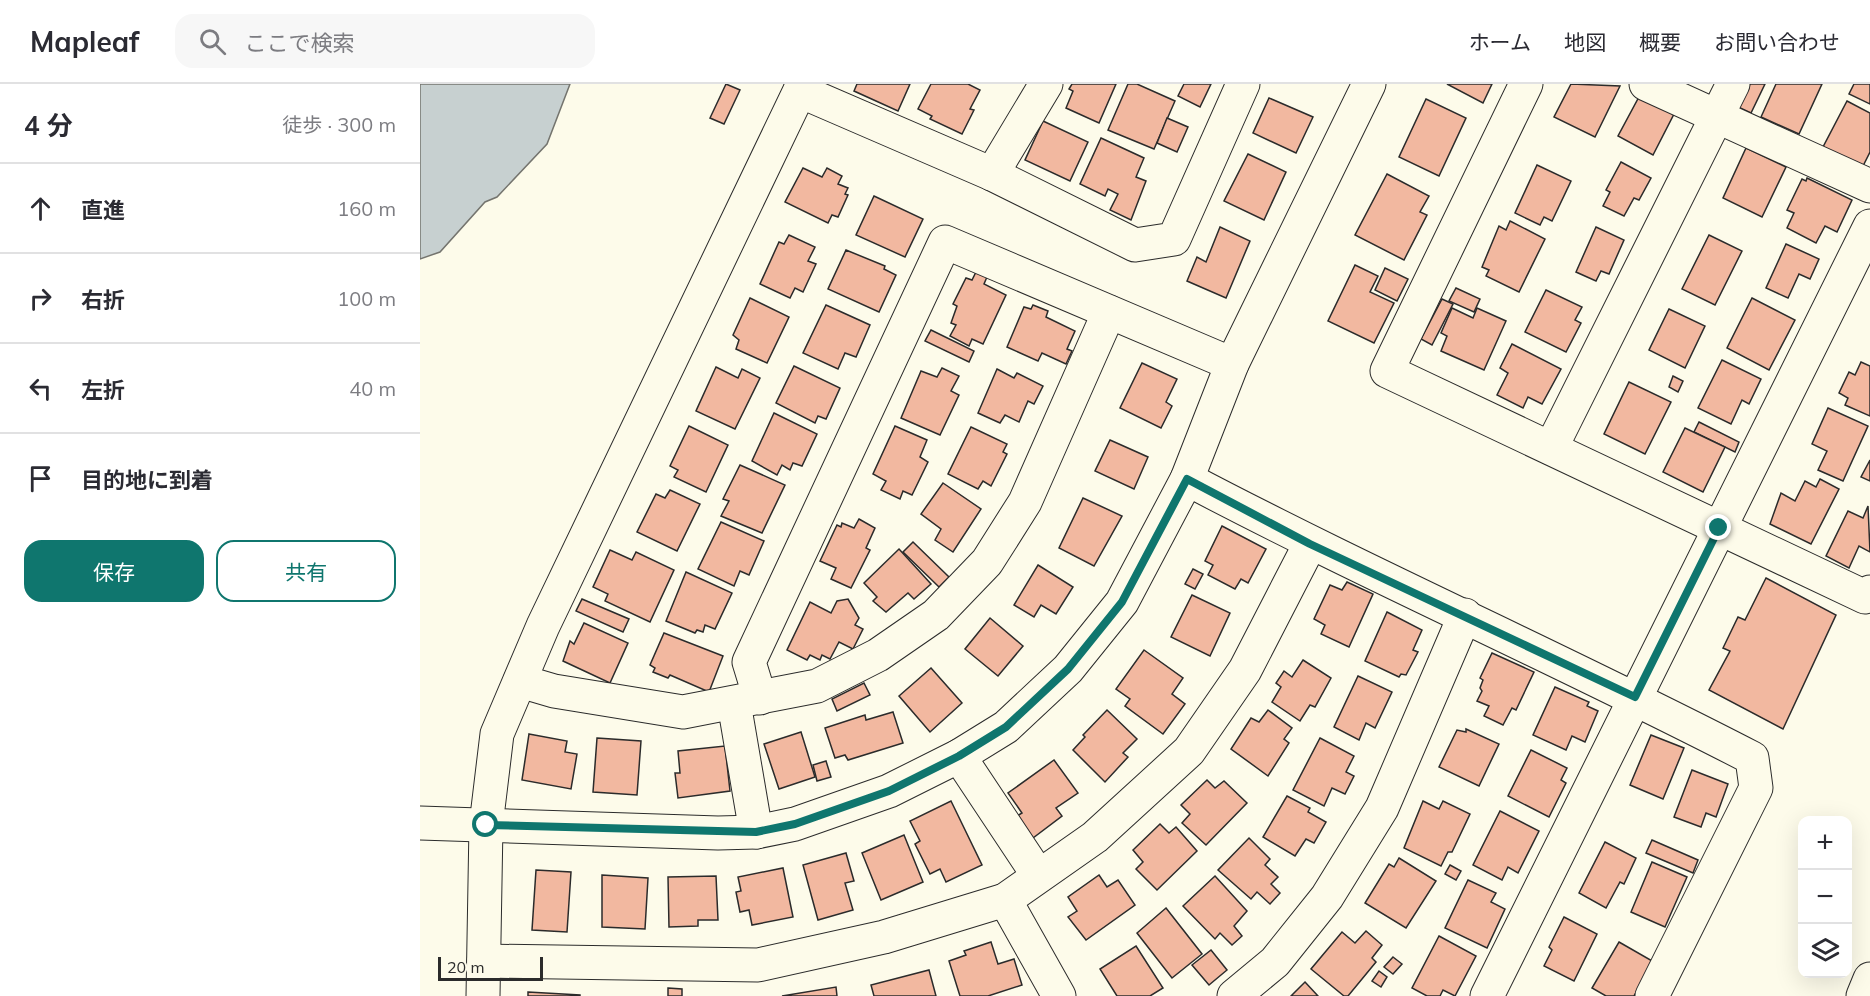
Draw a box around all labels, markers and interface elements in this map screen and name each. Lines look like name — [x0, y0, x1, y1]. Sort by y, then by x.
search box — [175, 14, 595, 68]
text: Mapleaf — [30, 24, 139, 59]
icon: search — [196, 25, 229, 58]
text: ここで検索 — [244, 29, 354, 57]
text: ホーム — [1469, 29, 1531, 55]
text: 地図 — [1564, 29, 1606, 55]
text: 概要 — [1639, 29, 1681, 55]
text: お問い合わせ — [1714, 29, 1840, 55]
text: 4 分 — [24, 109, 73, 142]
text: 徒歩 · 300 m — [282, 112, 396, 137]
icon: ahead — [24, 192, 57, 225]
text: 直進 — [81, 196, 125, 224]
text: 160 m — [337, 196, 396, 221]
icon: right — [24, 282, 57, 315]
text: 右折 — [81, 286, 125, 314]
text: 100 m — [337, 286, 396, 311]
icon: left — [24, 372, 57, 405]
text: 左折 — [81, 376, 125, 404]
text: 40 m — [349, 376, 396, 401]
icon: arrive — [24, 462, 57, 495]
text: 目的地に到着 — [81, 466, 213, 494]
route end — [1705, 514, 1731, 540]
button: 保存 — [24, 540, 204, 602]
button: 共有 — [216, 540, 396, 602]
route start — [472, 811, 498, 837]
map controls — [1798, 816, 1852, 978]
button: + — [1798, 816, 1852, 870]
button: − — [1798, 870, 1852, 924]
button: layers — [1798, 924, 1852, 978]
scale bar — [438, 954, 543, 982]
text: 20 m — [447, 957, 484, 977]

